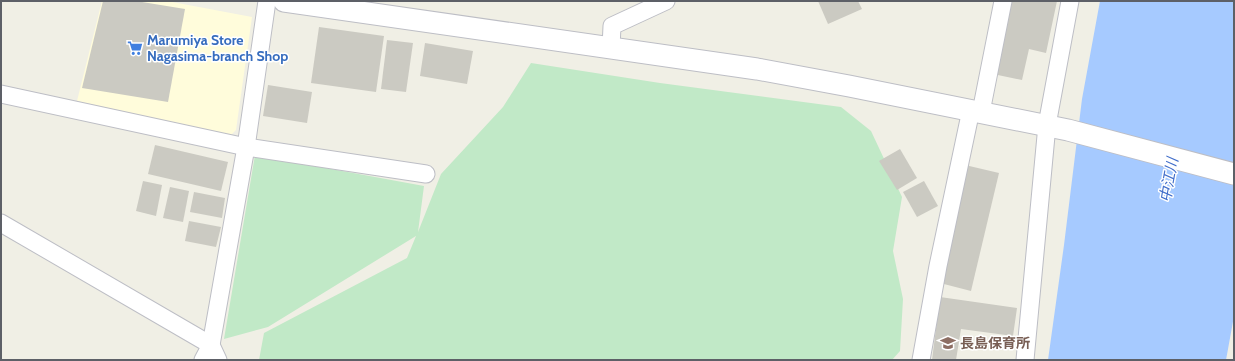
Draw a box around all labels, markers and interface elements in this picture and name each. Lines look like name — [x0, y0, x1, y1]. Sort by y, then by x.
place label: Marumiya Store Nagasima-branch Shop — [147, 31, 288, 65]
supermarket icon: Marumiya Store Nagasima-branch Shop — [126, 39, 144, 57]
water label: 中江川 — [1156, 154, 1182, 204]
school or university icon: 長島保育所 — [939, 334, 957, 352]
place label: 長島保育所 — [960, 334, 1030, 352]

